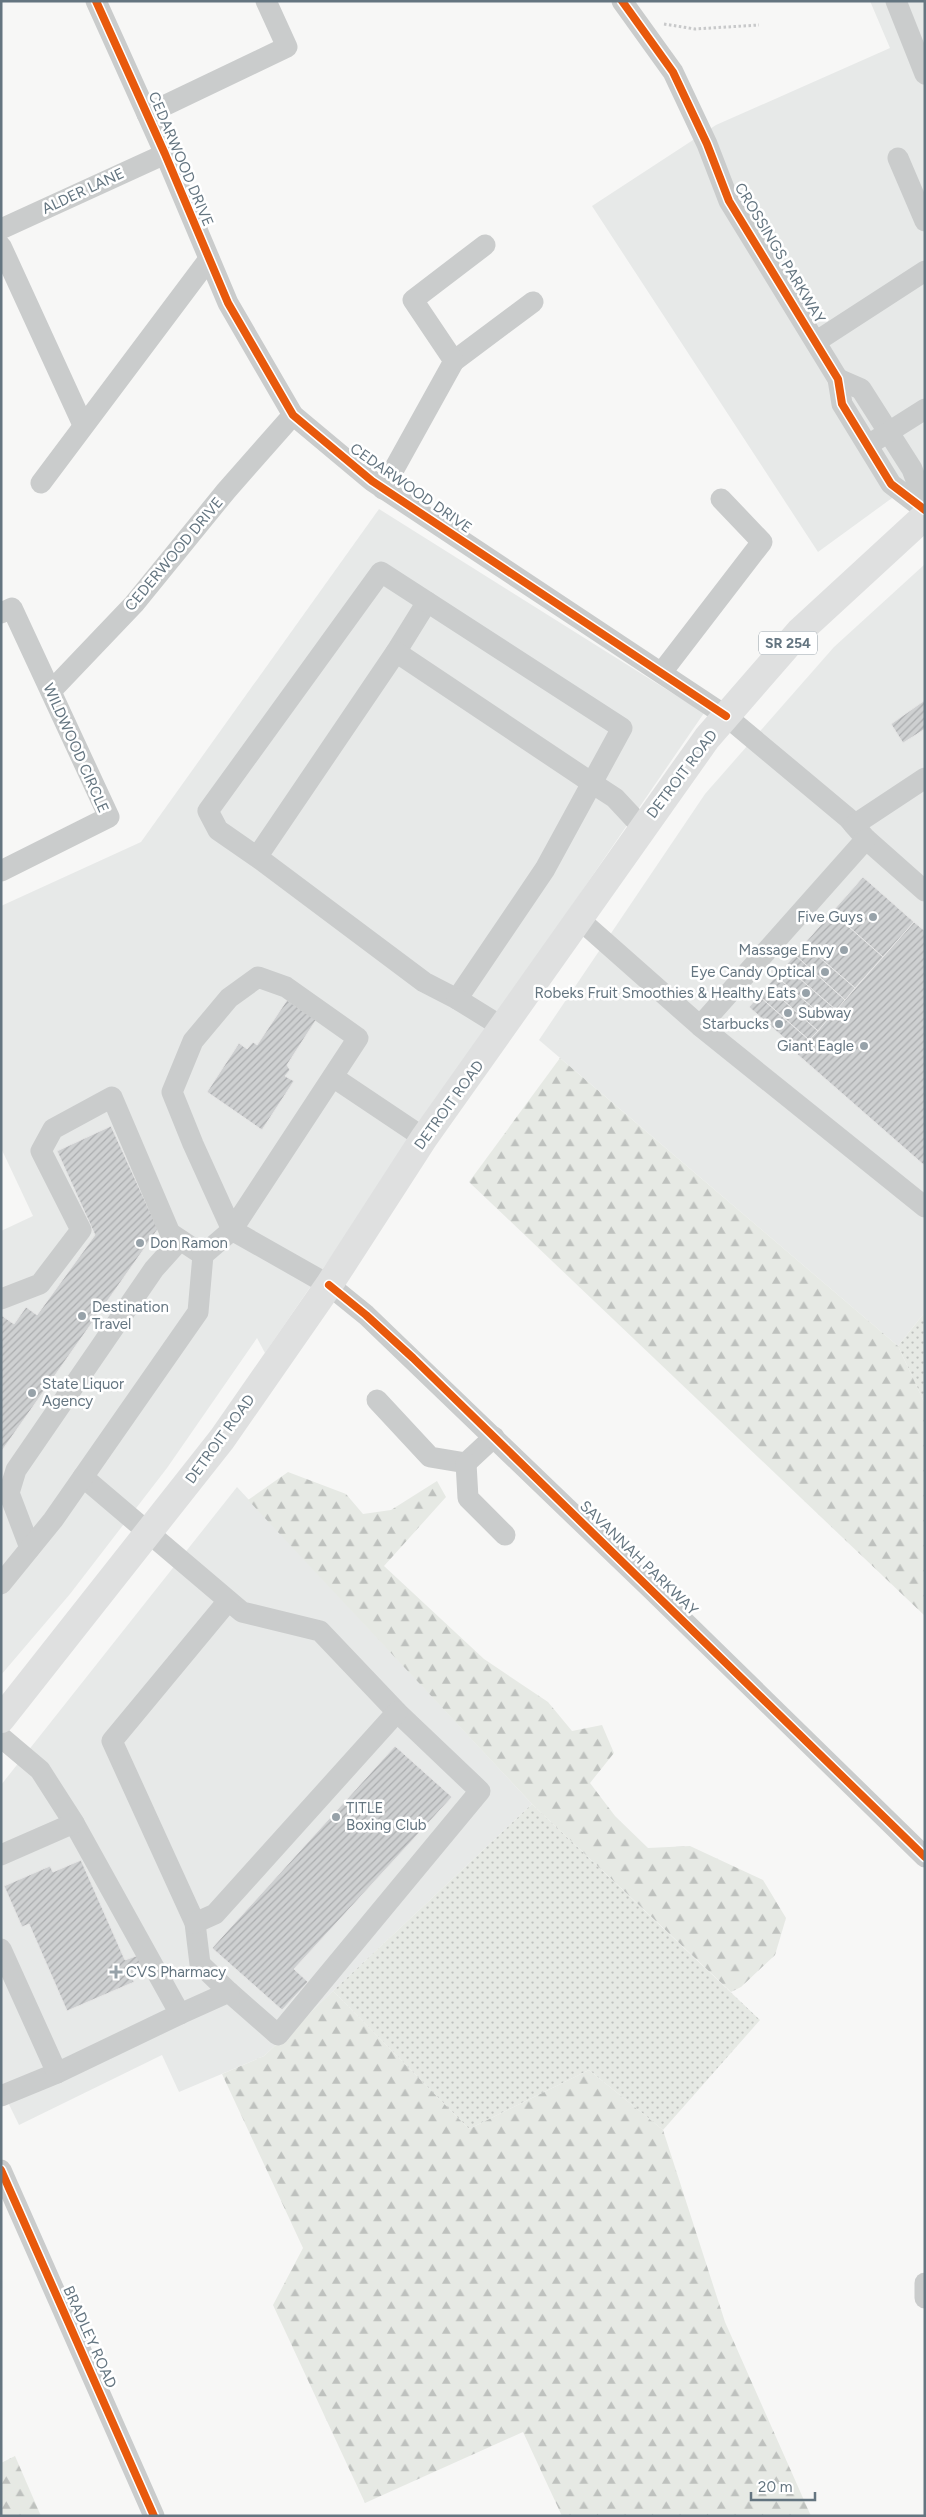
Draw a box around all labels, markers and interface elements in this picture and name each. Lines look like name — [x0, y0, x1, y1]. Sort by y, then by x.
street label: CEDARWOOD DRIVE — [145, 89, 217, 229]
street label: ALDER LANE — [39, 164, 127, 218]
street label: CROSSINGS PARKWAY — [731, 180, 829, 326]
street label: CEDARWOOD DRIVE — [347, 439, 475, 537]
street label: CEDERWOOD DRIVE — [121, 493, 227, 615]
road number: SR 254 — [759, 632, 817, 654]
street label: WILDWOOD CIRCLE — [39, 680, 113, 816]
street label: DETROIT ROAD — [643, 726, 721, 822]
place label: Five Guys — [797, 908, 863, 926]
marker: Five Guys — [867, 911, 879, 923]
place label: Massage Envy — [739, 941, 834, 959]
marker: Massage Envy — [838, 944, 850, 956]
place label: Eye Candy Optical — [691, 963, 815, 981]
marker: Eye Candy Optical — [819, 966, 831, 978]
place label: Robeks Fruit Smoothies & Healthy Eats — [534, 984, 796, 1002]
marker: Robeks Fruit Smoothies & Healthy Eats — [800, 987, 812, 999]
place label: Subway — [798, 1004, 851, 1022]
marker: Subway — [782, 1007, 794, 1019]
place label: Starbucks — [702, 1015, 769, 1033]
marker: Starbucks — [773, 1018, 785, 1030]
place label: Giant Eagle — [777, 1037, 854, 1055]
marker: Giant Eagle — [858, 1040, 870, 1052]
street label: DETROIT ROAD — [411, 1057, 487, 1153]
place label: Don Ramon — [150, 1234, 228, 1252]
marker: Don Ramon — [134, 1237, 146, 1249]
place label: Destination Travel — [92, 1298, 169, 1333]
marker: Destination Travel — [76, 1310, 88, 1322]
place label: State Liquor Agency — [42, 1375, 124, 1410]
marker: State Liquor Agency — [26, 1387, 38, 1399]
street label: DETROIT ROAD — [182, 1391, 258, 1487]
street label: SAVANNAH PARKWAY — [576, 1497, 702, 1619]
place label: TITLE Boxing Club — [346, 1799, 427, 1834]
marker: TITLE Boxing Club — [330, 1811, 342, 1823]
place label: CVS Pharmacy — [126, 1963, 226, 1981]
marker: CVS Pharmacy — [110, 1966, 122, 1978]
street label: BRADLEY ROAD — [59, 2283, 121, 2391]
scale bar — [751, 2470, 815, 2502]
text: 20 m — [758, 2478, 792, 2496]

